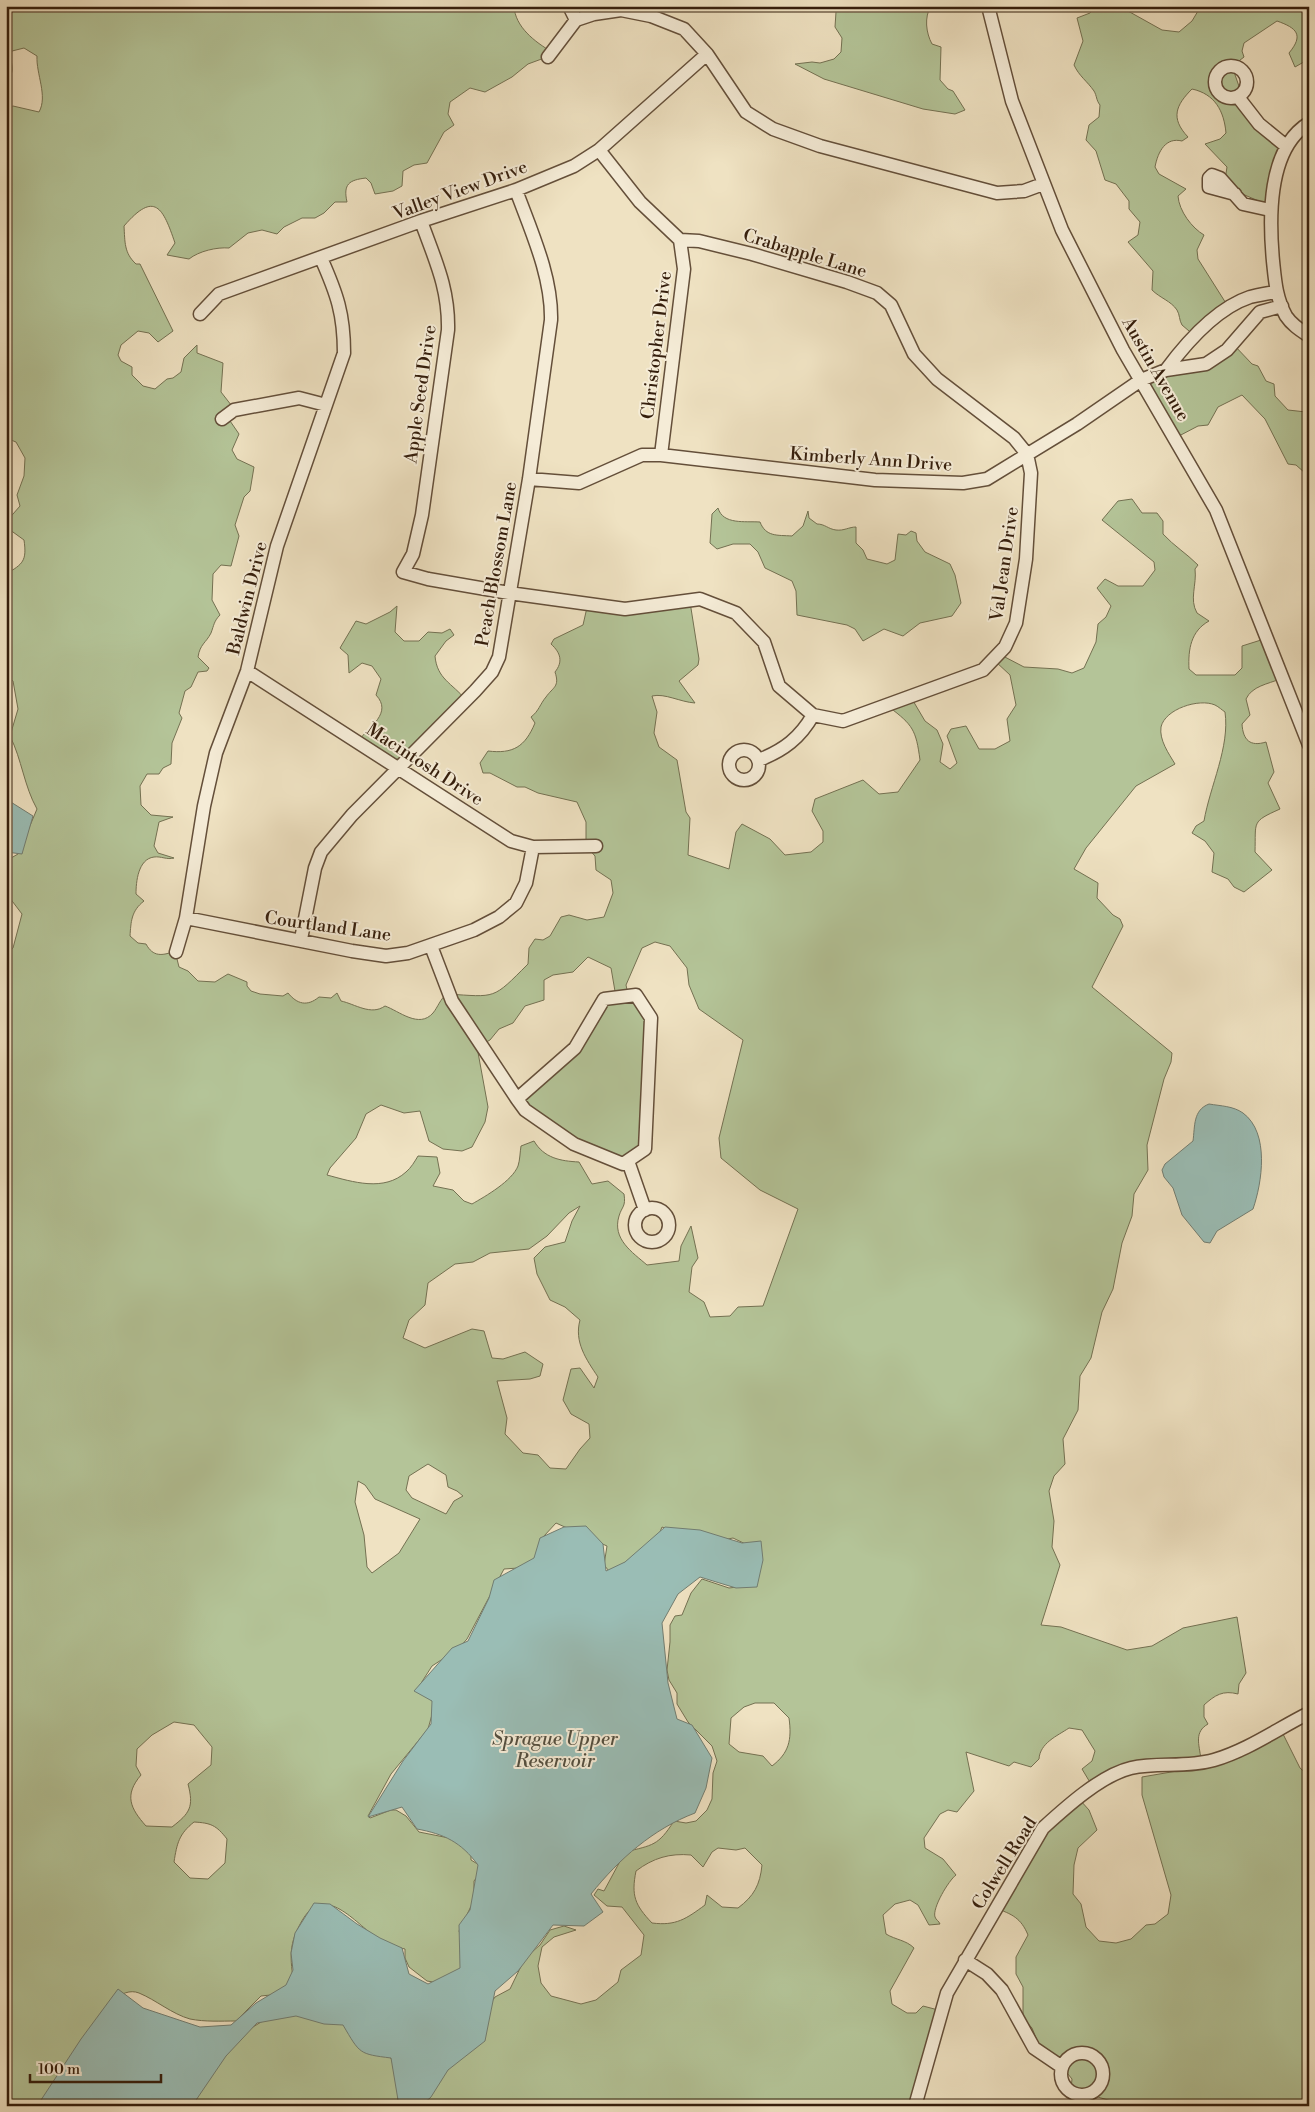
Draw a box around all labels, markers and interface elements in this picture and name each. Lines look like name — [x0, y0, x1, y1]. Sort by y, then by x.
street label: Valley View Drive — [389, 155, 531, 226]
street label: Crabapple Lane — [740, 224, 870, 283]
street label: Christopher Drive — [636, 270, 677, 420]
street label: Austin Avenue — [1116, 312, 1195, 425]
street label: Apple Seed Drive — [399, 323, 442, 466]
street label: Kimberly Ann Drive — [789, 442, 953, 477]
street label: Peach Blossom Lane — [471, 480, 522, 648]
street label: Val Jean Drive — [985, 505, 1024, 624]
street label: Baldwin Drive — [222, 539, 273, 658]
street label: Macintosh Drive — [362, 718, 488, 811]
street label: Courtland Lane — [263, 906, 393, 947]
water label: Sprague Upper Reservoir — [492, 1727, 619, 1773]
street label: Colwell Road — [967, 1812, 1042, 1914]
scale bar — [30, 2052, 161, 2084]
text: 100 m — [38, 2060, 80, 2079]

